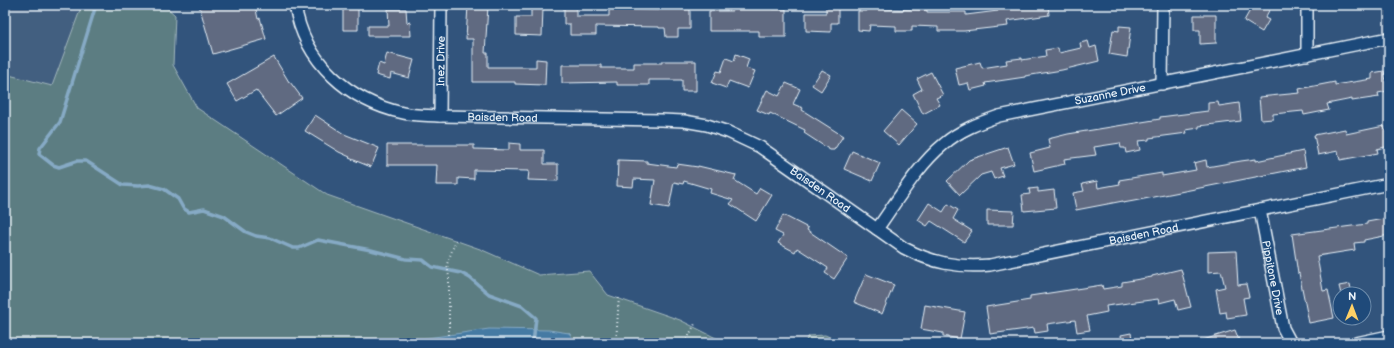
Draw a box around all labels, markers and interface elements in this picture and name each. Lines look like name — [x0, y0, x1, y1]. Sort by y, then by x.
street label: Inez Drive — [434, 35, 448, 86]
street label: Suzanne Drive — [1074, 81, 1147, 108]
street label: Baisden Road — [467, 110, 538, 125]
street label: Baisden Road — [787, 164, 853, 215]
street label: Baisden Road — [1108, 221, 1179, 248]
street label: Pippitone Drive — [1259, 239, 1286, 317]
north arrow — [1332, 286, 1372, 326]
text: N — [1348, 290, 1356, 303]

